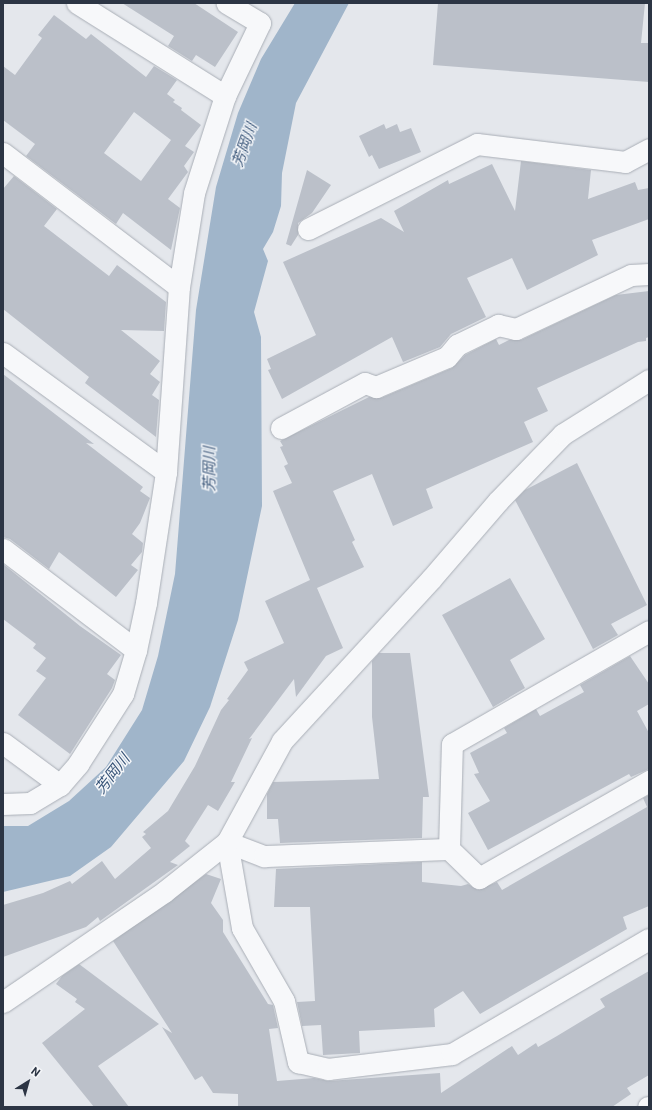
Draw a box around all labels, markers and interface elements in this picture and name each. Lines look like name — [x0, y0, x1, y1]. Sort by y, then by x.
water label: 芳岡川 — [229, 121, 261, 169]
water label: 芳岡川 — [201, 447, 219, 491]
water label: 芳岡川 — [92, 751, 134, 797]
north arrow — [8, 1062, 48, 1102]
text: N — [29, 1064, 43, 1080]

